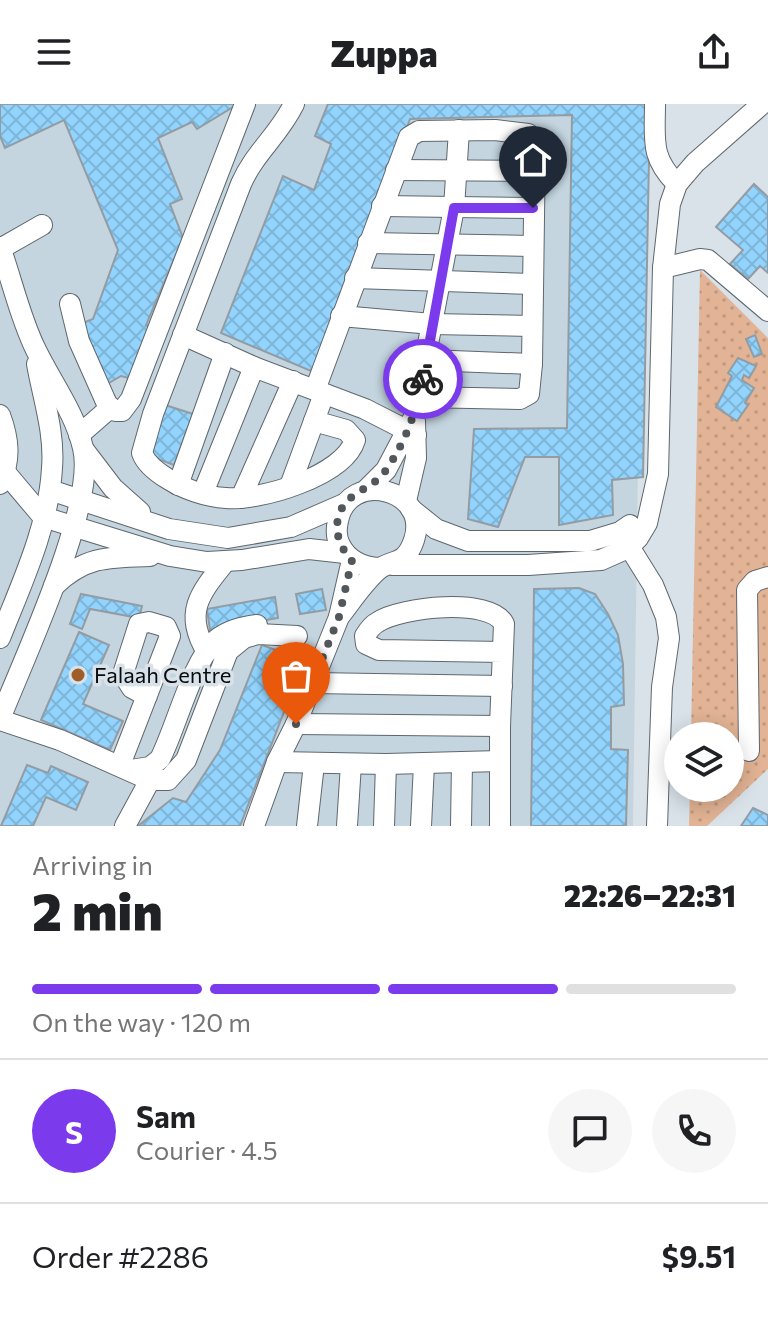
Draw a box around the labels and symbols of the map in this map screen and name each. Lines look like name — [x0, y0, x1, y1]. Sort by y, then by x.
pin — [499, 126, 567, 208]
courier — [383, 339, 463, 419]
pin — [262, 642, 330, 724]
place label: Falaah Centre — [94, 661, 231, 688]
marker: Falaah Centre — [69, 666, 87, 684]

